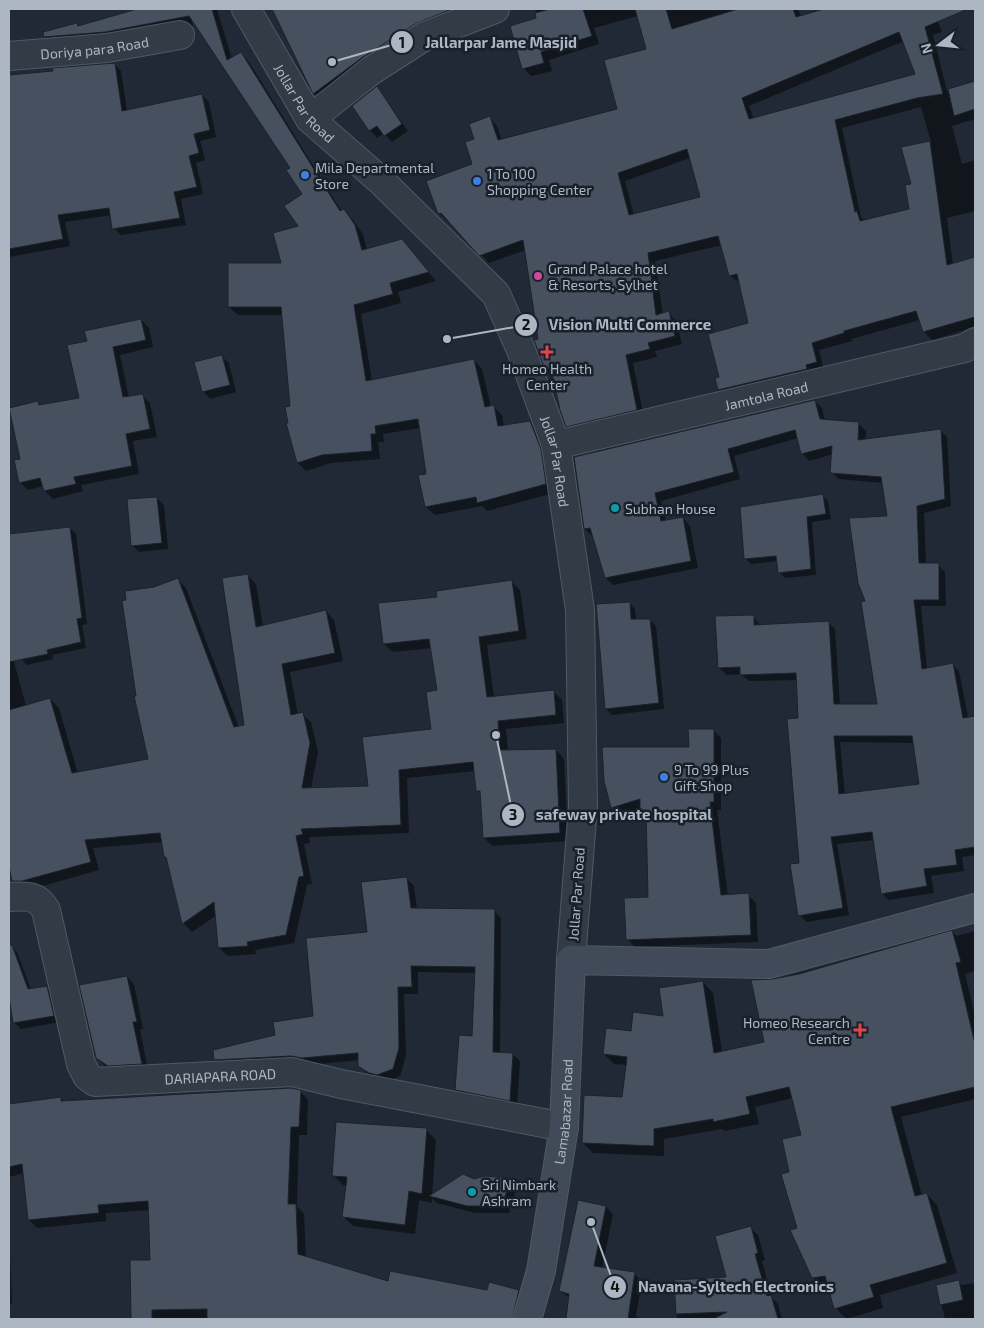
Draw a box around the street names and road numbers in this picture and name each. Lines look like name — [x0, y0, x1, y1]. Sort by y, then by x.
street label: Doriya para Road — [40, 32, 150, 62]
street label: Jollar Par Road — [271, 60, 339, 146]
street label: Jamtola Road — [723, 377, 810, 413]
street label: Jollar Par Road — [537, 413, 573, 508]
street label: Jollar Par Road — [564, 847, 588, 941]
street label: Lamabazar Road — [550, 1058, 575, 1166]
street label: DARIAPARA ROAD — [164, 1064, 277, 1087]

